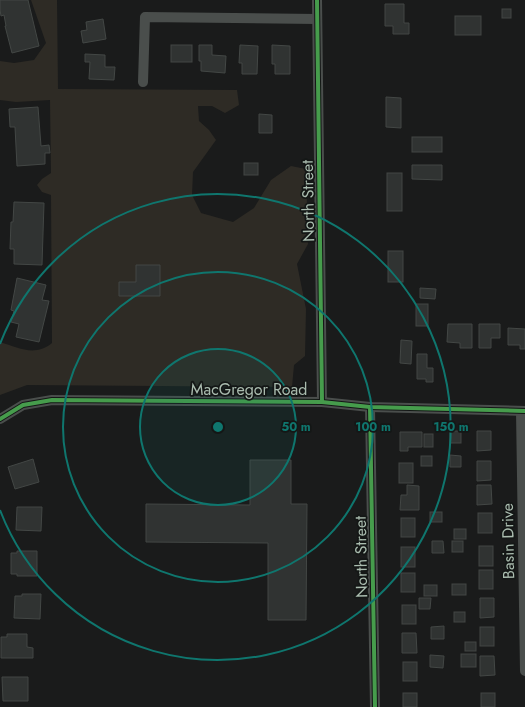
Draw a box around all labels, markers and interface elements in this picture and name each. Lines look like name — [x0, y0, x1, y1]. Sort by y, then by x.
street label: North Street — [296, 160, 320, 242]
street label: MacGregor Road — [191, 378, 307, 401]
text: 50 m — [281, 418, 311, 436]
text: 100 m — [355, 418, 391, 436]
text: 150 m — [433, 418, 469, 436]
centre of rings — [211, 420, 225, 434]
street label: Basin Drive — [496, 503, 520, 579]
street label: North Street — [349, 516, 373, 598]

